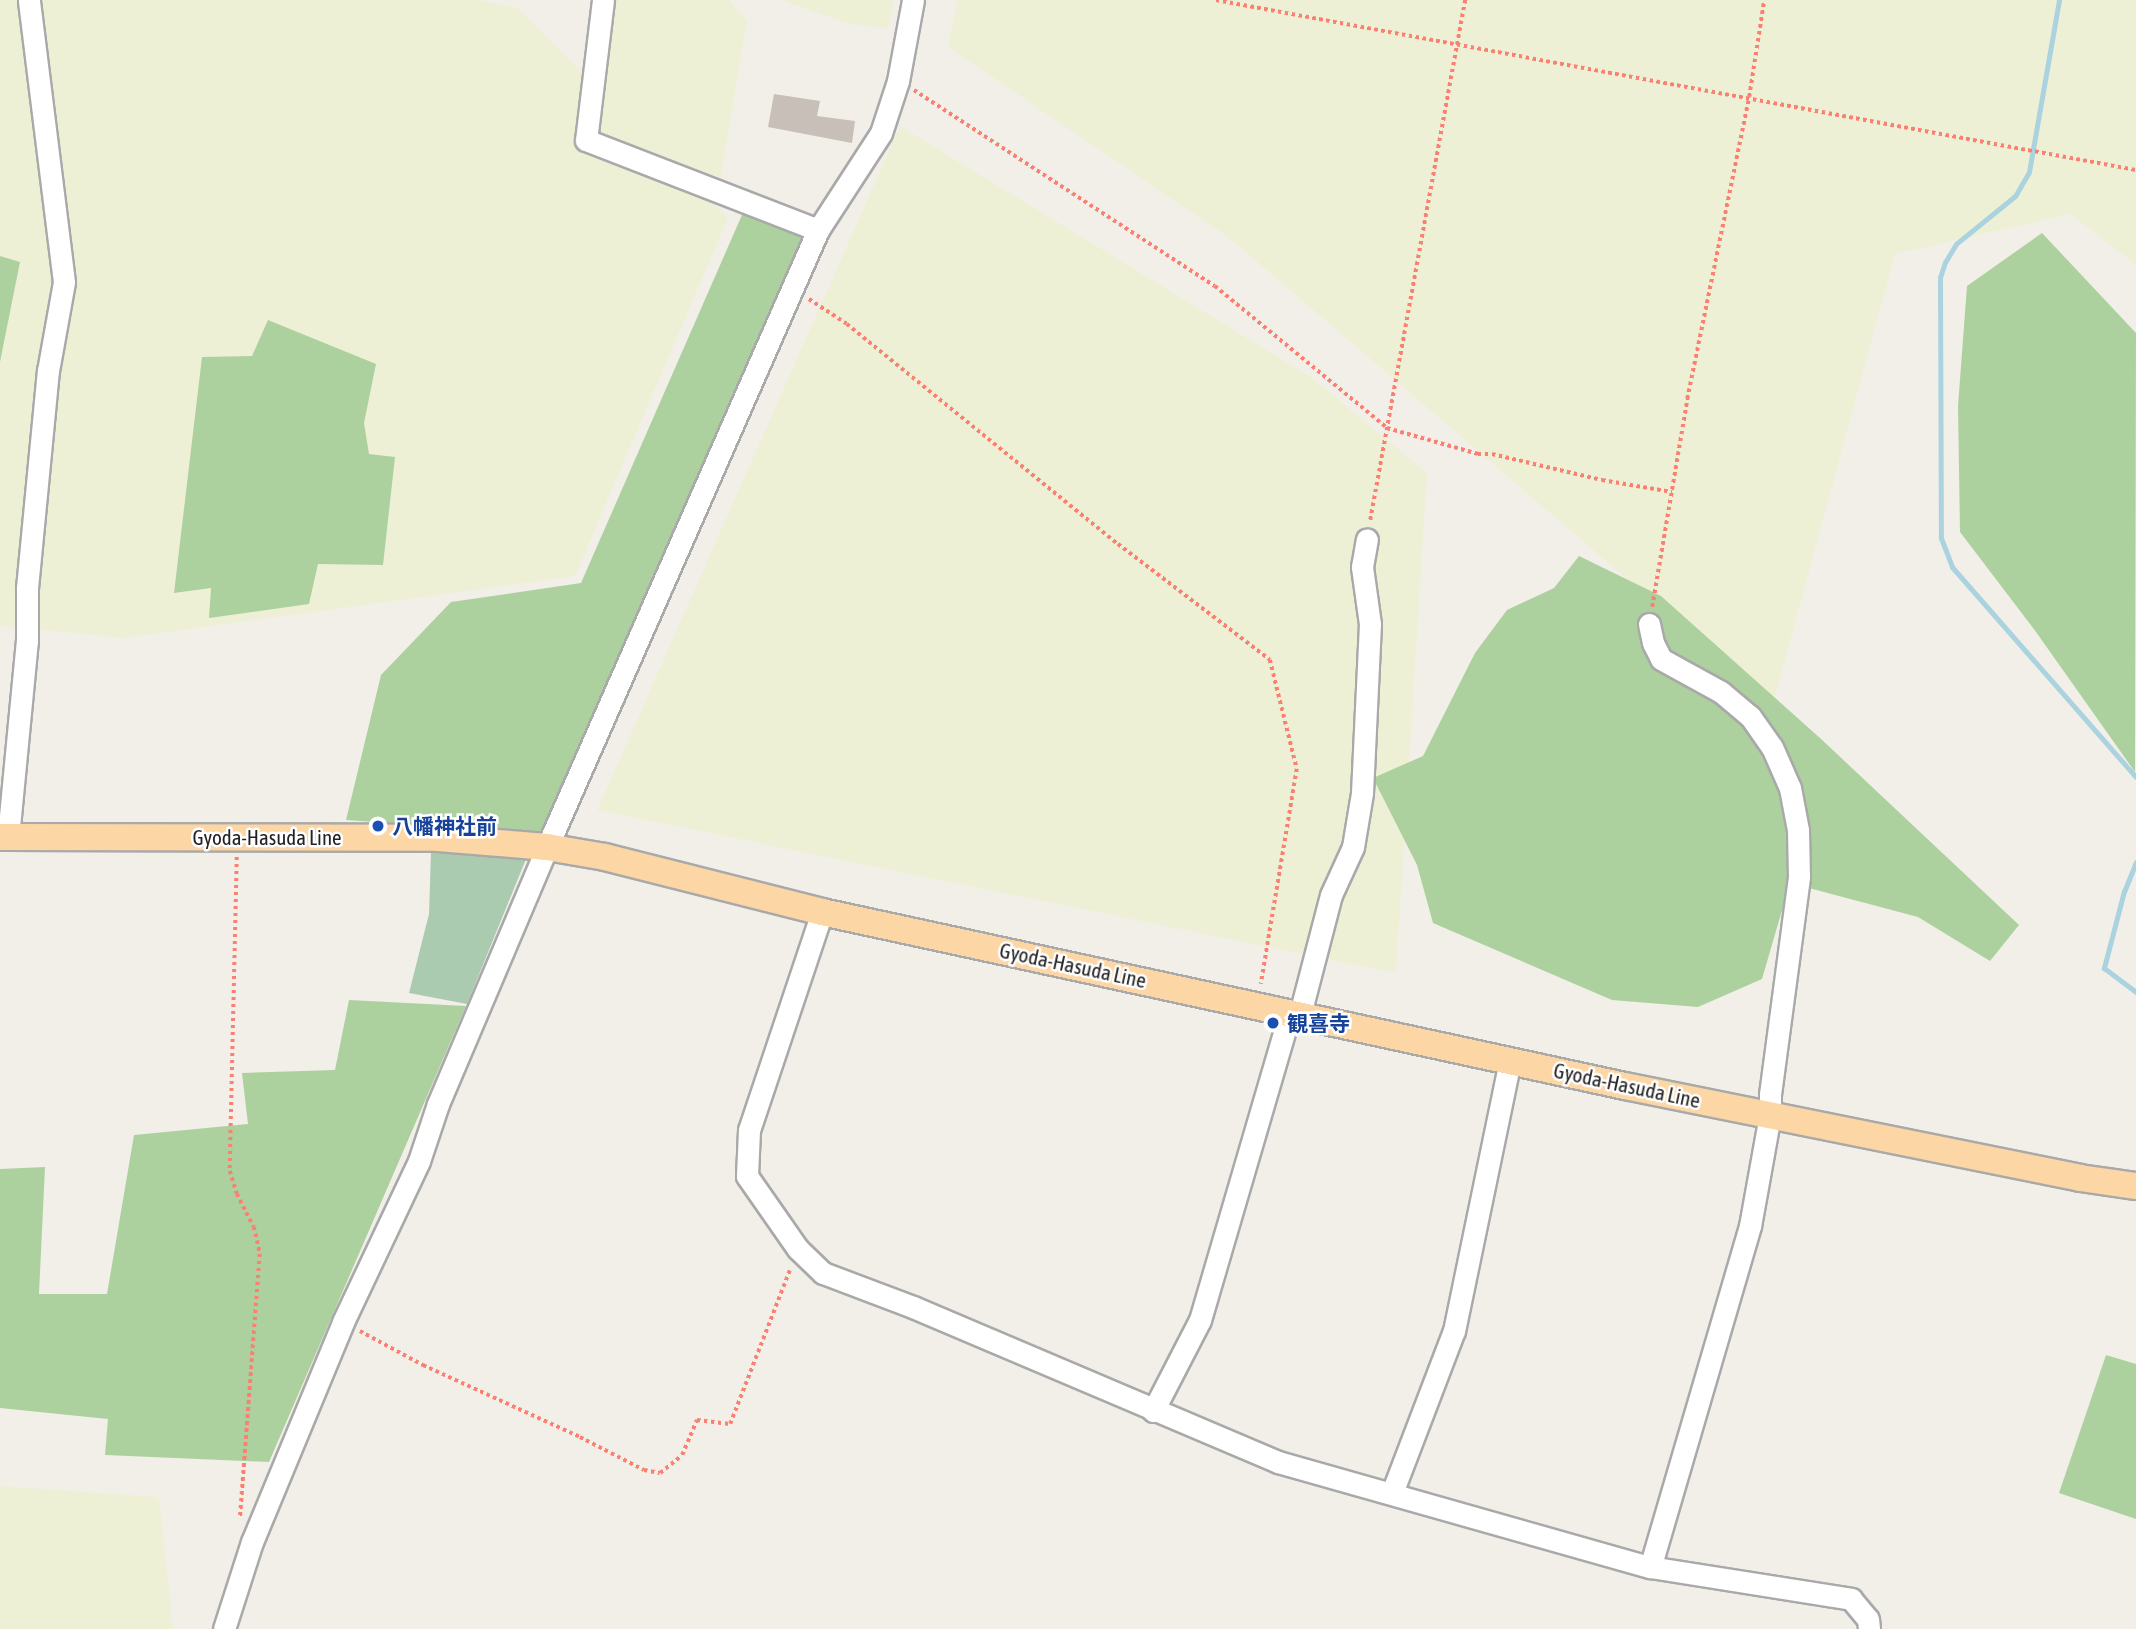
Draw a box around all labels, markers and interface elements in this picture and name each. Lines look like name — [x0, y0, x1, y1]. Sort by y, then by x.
place label: 八幡神社前 — [392, 813, 497, 839]
marker: 八幡神社前 — [370, 818, 386, 834]
street label: Gyoda-Hasuda Line — [192, 824, 342, 850]
street label: Gyoda-Hasuda Line — [997, 937, 1149, 993]
place label: 観喜寺 — [1287, 1010, 1350, 1036]
marker: 観喜寺 — [1265, 1015, 1281, 1031]
street label: Gyoda-Hasuda Line — [1551, 1057, 1703, 1113]

